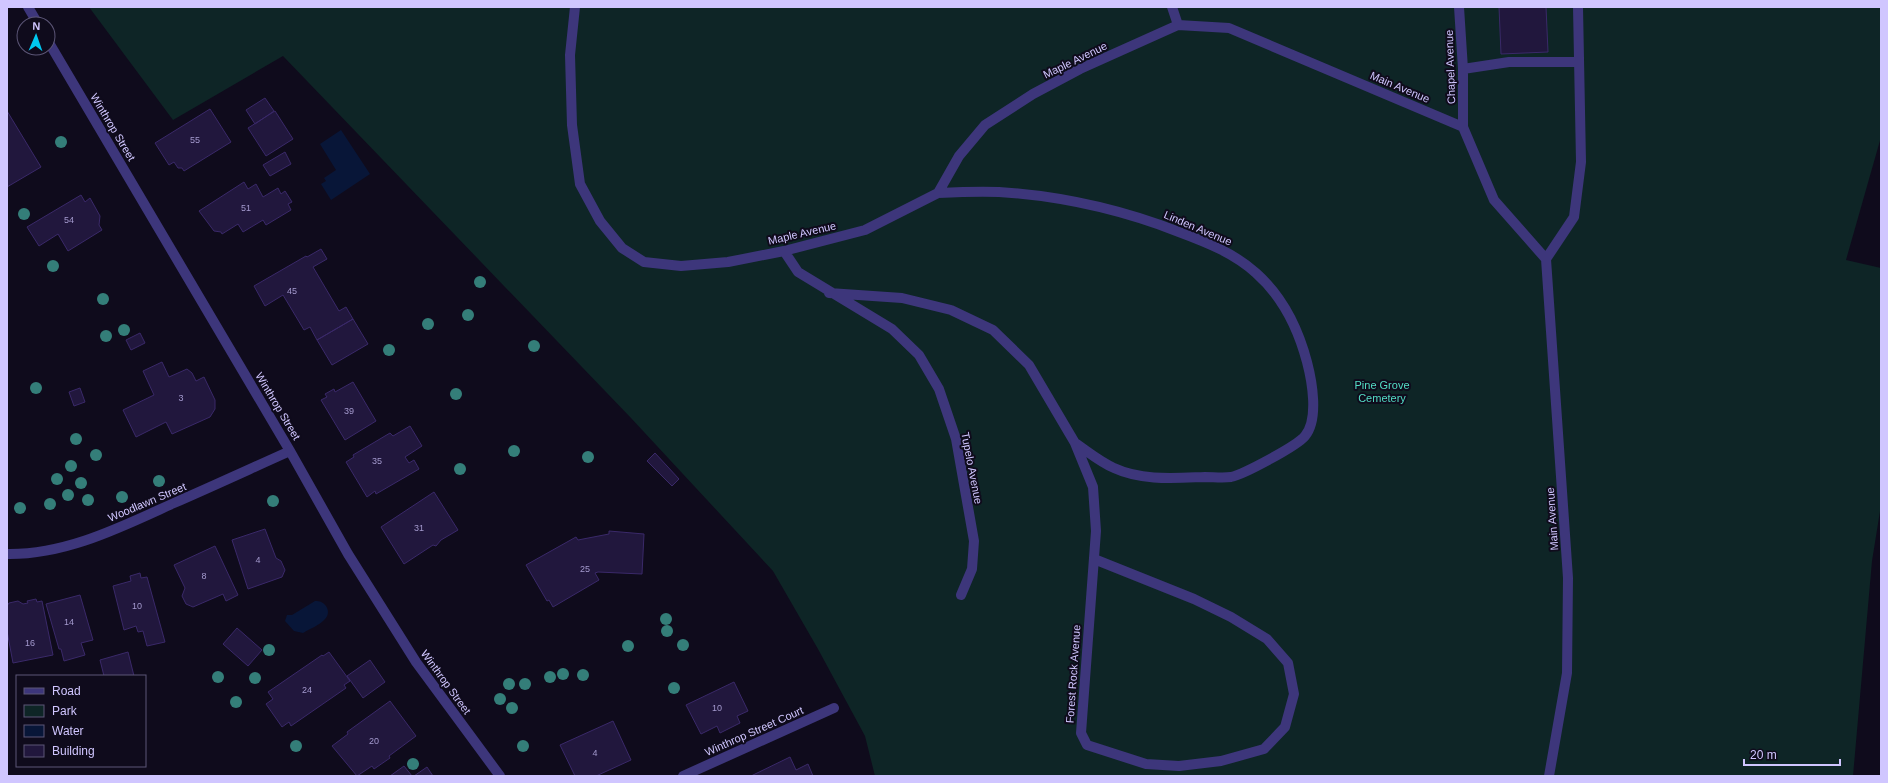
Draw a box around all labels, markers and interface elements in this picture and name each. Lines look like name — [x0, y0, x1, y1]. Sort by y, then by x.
north arrow — [16, 16, 56, 56]
text: N — [32, 20, 41, 32]
street label: Chapel Avenue — [1443, 30, 1457, 104]
street label: Maple Avenue — [1041, 39, 1109, 81]
street label: Main Avenue — [1368, 69, 1432, 105]
street label: Winthrop Street — [88, 91, 138, 163]
house number: 55 — [190, 135, 200, 145]
house number: 51 — [241, 203, 251, 213]
street label: Linden Avenue — [1162, 208, 1234, 248]
house number: 54 — [64, 215, 74, 225]
street label: Maple Avenue — [767, 219, 837, 247]
house number: 45 — [287, 286, 297, 296]
street label: Winthrop Street — [253, 370, 303, 442]
park label: Pine Grove Cemetery — [1354, 379, 1410, 404]
house number: 3 — [178, 393, 184, 403]
house number: 39 — [344, 406, 354, 416]
street label: Tupelo Avenue — [959, 431, 985, 505]
house number: 35 — [372, 456, 382, 466]
street label: Woodlawn Street — [106, 480, 188, 524]
street label: Main Avenue — [1544, 487, 1560, 551]
house number: 31 — [414, 523, 424, 533]
house number: 4 — [255, 555, 261, 565]
house number: 25 — [580, 564, 590, 574]
house number: 8 — [201, 571, 207, 581]
house number: 10 — [132, 601, 142, 611]
house number: 14 — [64, 617, 74, 627]
street label: Forest Rock Avenue — [1064, 624, 1082, 724]
house number: 16 — [25, 638, 35, 648]
street label: Winthrop Street — [419, 648, 473, 716]
legend — [16, 675, 146, 767]
text: Road — [52, 684, 81, 698]
house number: 24 — [302, 685, 312, 695]
house number: 10 — [712, 703, 722, 713]
text: Park — [52, 704, 78, 718]
street label: Winthrop Street Court — [703, 704, 805, 758]
text: Water — [52, 724, 84, 738]
house number: 20 — [369, 736, 379, 746]
scale bar — [1744, 741, 1840, 767]
text: Building — [52, 744, 95, 758]
house number: 4 — [592, 748, 598, 758]
text: 20 m — [1750, 748, 1777, 762]

